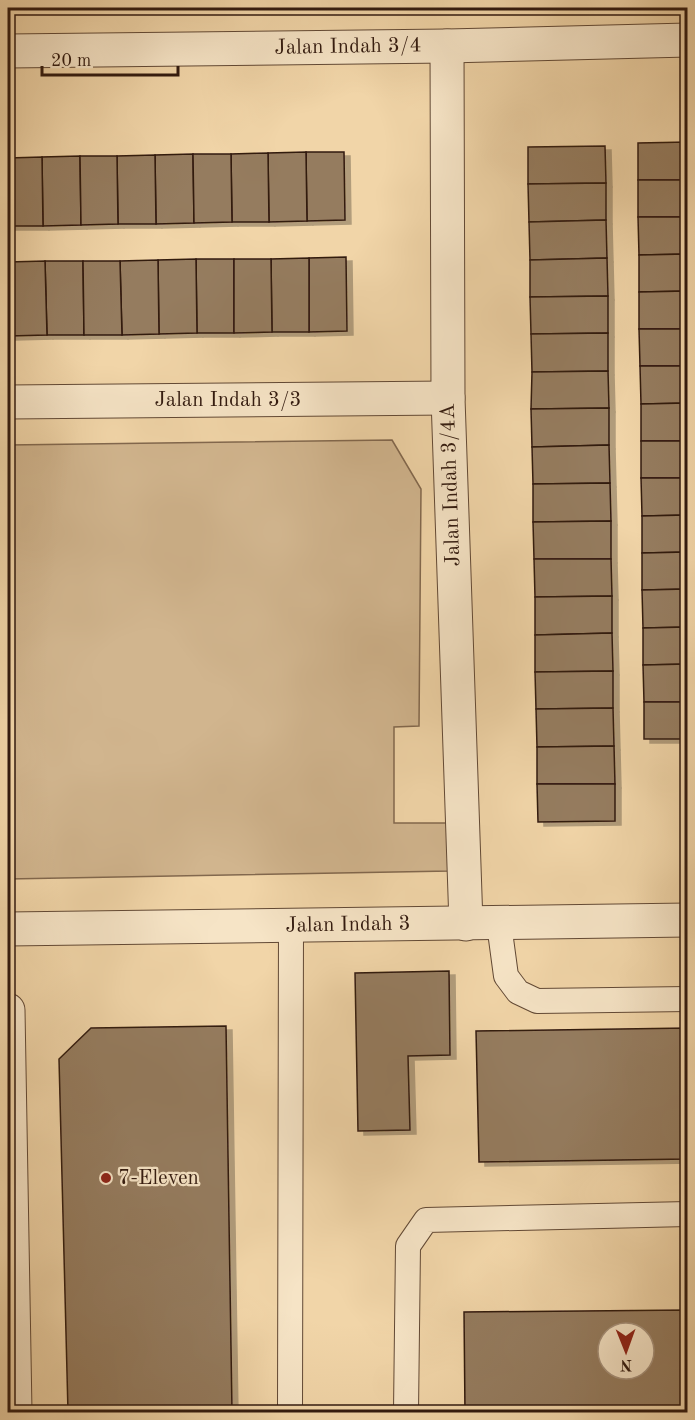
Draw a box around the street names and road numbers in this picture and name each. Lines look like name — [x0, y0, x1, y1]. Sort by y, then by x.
street label: Jalan Indah 3/4 — [274, 35, 422, 59]
street label: Jalan Indah 3/3 — [154, 390, 302, 411]
street label: Jalan Indah 3/4A — [438, 403, 464, 567]
street label: Jalan Indah 3 — [285, 913, 411, 937]

